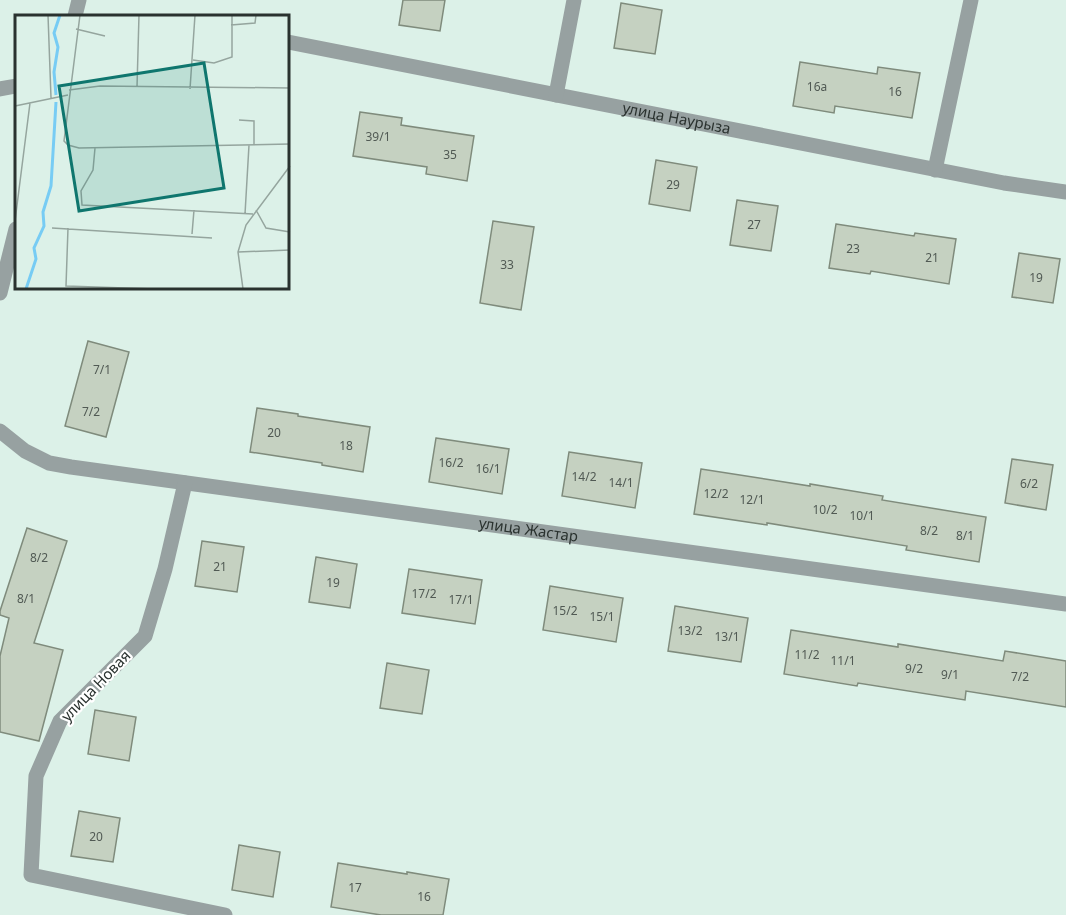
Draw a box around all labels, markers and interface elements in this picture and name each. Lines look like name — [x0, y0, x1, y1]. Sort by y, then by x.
inset map — [15, 15, 290, 290]
house number: 16а — [807, 78, 827, 95]
house number: 16 — [888, 83, 902, 100]
street label: улица Наурыза — [621, 97, 732, 138]
house number: 39/1 — [365, 128, 391, 145]
house number: 35 — [443, 146, 457, 163]
house number: 29 — [666, 176, 680, 193]
house number: 27 — [747, 216, 761, 233]
house number: 23 — [846, 240, 860, 257]
house number: 21 — [925, 249, 939, 266]
house number: 33 — [500, 256, 514, 273]
house number: 19 — [1029, 269, 1043, 286]
house number: 7/1 — [93, 361, 111, 378]
house number: 7/2 — [82, 403, 100, 420]
house number: 20 — [267, 424, 281, 441]
house number: 18 — [339, 437, 353, 454]
house number: 16/2 — [438, 454, 464, 471]
house number: 16/1 — [475, 460, 501, 477]
house number: 14/2 — [571, 468, 597, 485]
house number: 14/1 — [608, 474, 634, 491]
house number: 6/2 — [1020, 475, 1038, 492]
house number: 12/2 — [703, 485, 729, 502]
house number: 12/1 — [739, 491, 765, 508]
house number: 10/2 — [812, 501, 838, 518]
house number: 10/1 — [849, 507, 875, 524]
street label: улица Жастар — [478, 512, 580, 546]
house number: 8/2 — [920, 522, 938, 539]
house number: 8/1 — [956, 527, 974, 544]
house number: 8/2 — [30, 549, 48, 566]
house number: 21 — [213, 558, 227, 575]
house number: 19 — [326, 574, 340, 591]
house number: 17/2 — [411, 585, 437, 602]
house number: 8/1 — [17, 590, 35, 607]
house number: 17/1 — [448, 591, 474, 608]
house number: 15/2 — [552, 602, 578, 619]
house number: 15/1 — [589, 608, 615, 625]
house number: 13/2 — [677, 622, 703, 639]
house number: 13/1 — [714, 628, 740, 645]
street label: улица Новая — [56, 645, 134, 725]
house number: 11/2 — [794, 646, 820, 663]
house number: 11/1 — [830, 652, 856, 669]
house number: 9/2 — [905, 660, 923, 677]
house number: 9/1 — [941, 666, 959, 683]
house number: 7/2 — [1011, 668, 1029, 685]
house number: 20 — [89, 828, 103, 845]
house number: 17 — [348, 879, 362, 896]
house number: 16 — [417, 888, 431, 905]

